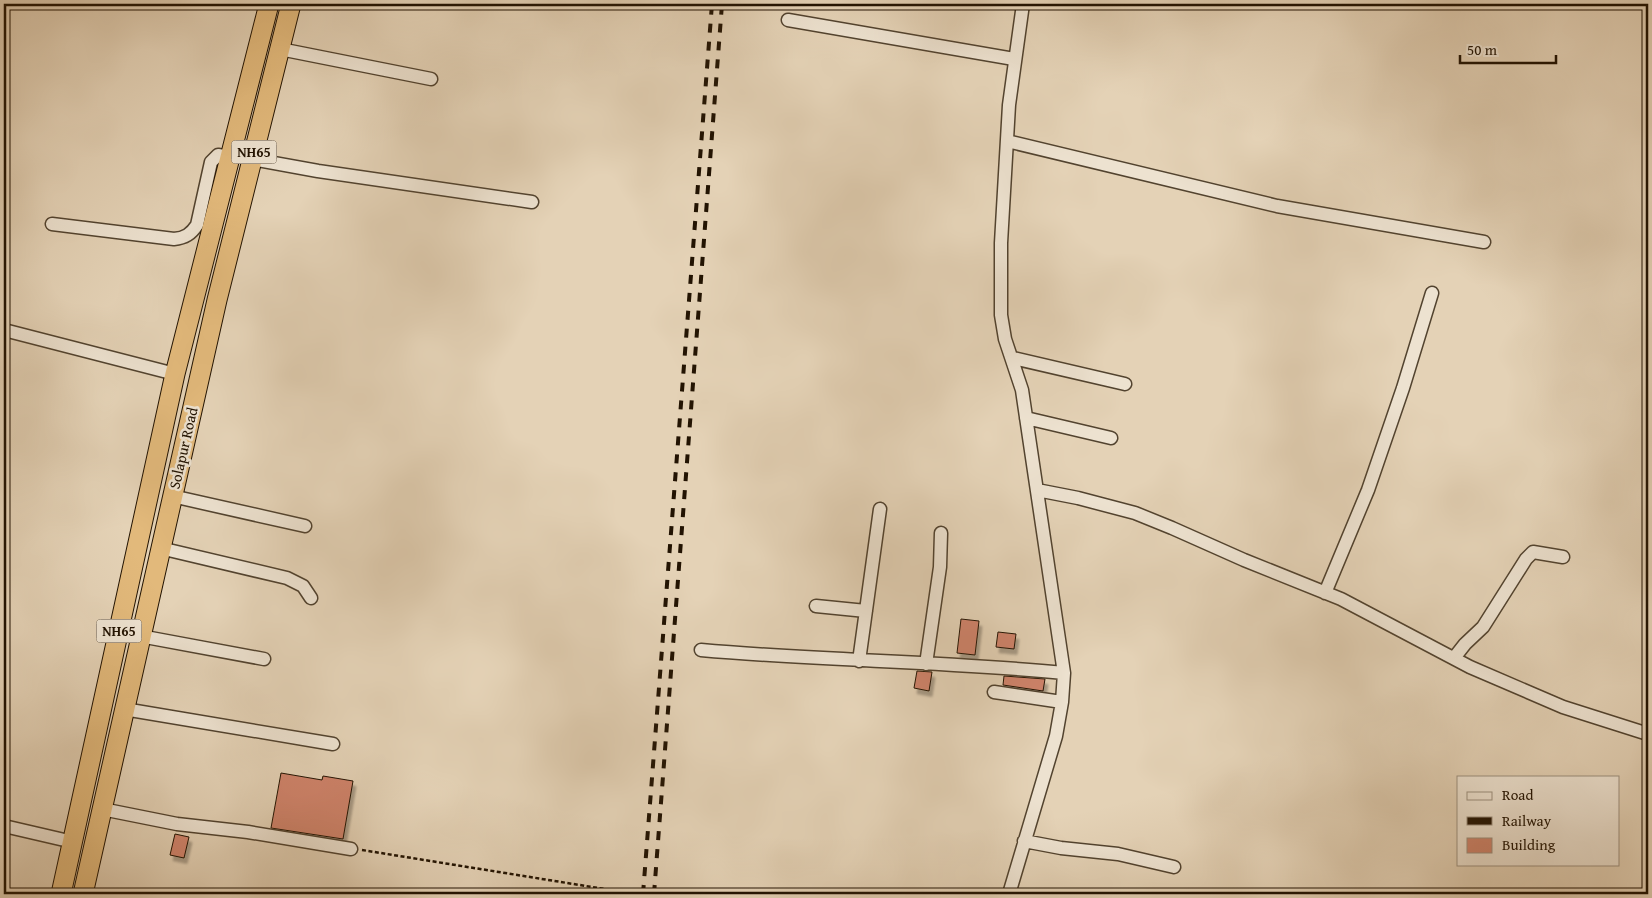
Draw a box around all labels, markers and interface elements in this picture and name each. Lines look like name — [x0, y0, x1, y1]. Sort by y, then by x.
scale bar — [1460, 32, 1556, 64]
text: 50 m — [1467, 39, 1498, 60]
road number: NH65 — [232, 140, 276, 163]
street label: Solapur Road — [163, 405, 203, 491]
road number: NH65 — [96, 620, 142, 642]
legend — [1457, 776, 1620, 866]
text: Road — [1502, 784, 1533, 805]
text: Railway — [1502, 810, 1552, 831]
text: Building — [1502, 834, 1556, 855]

